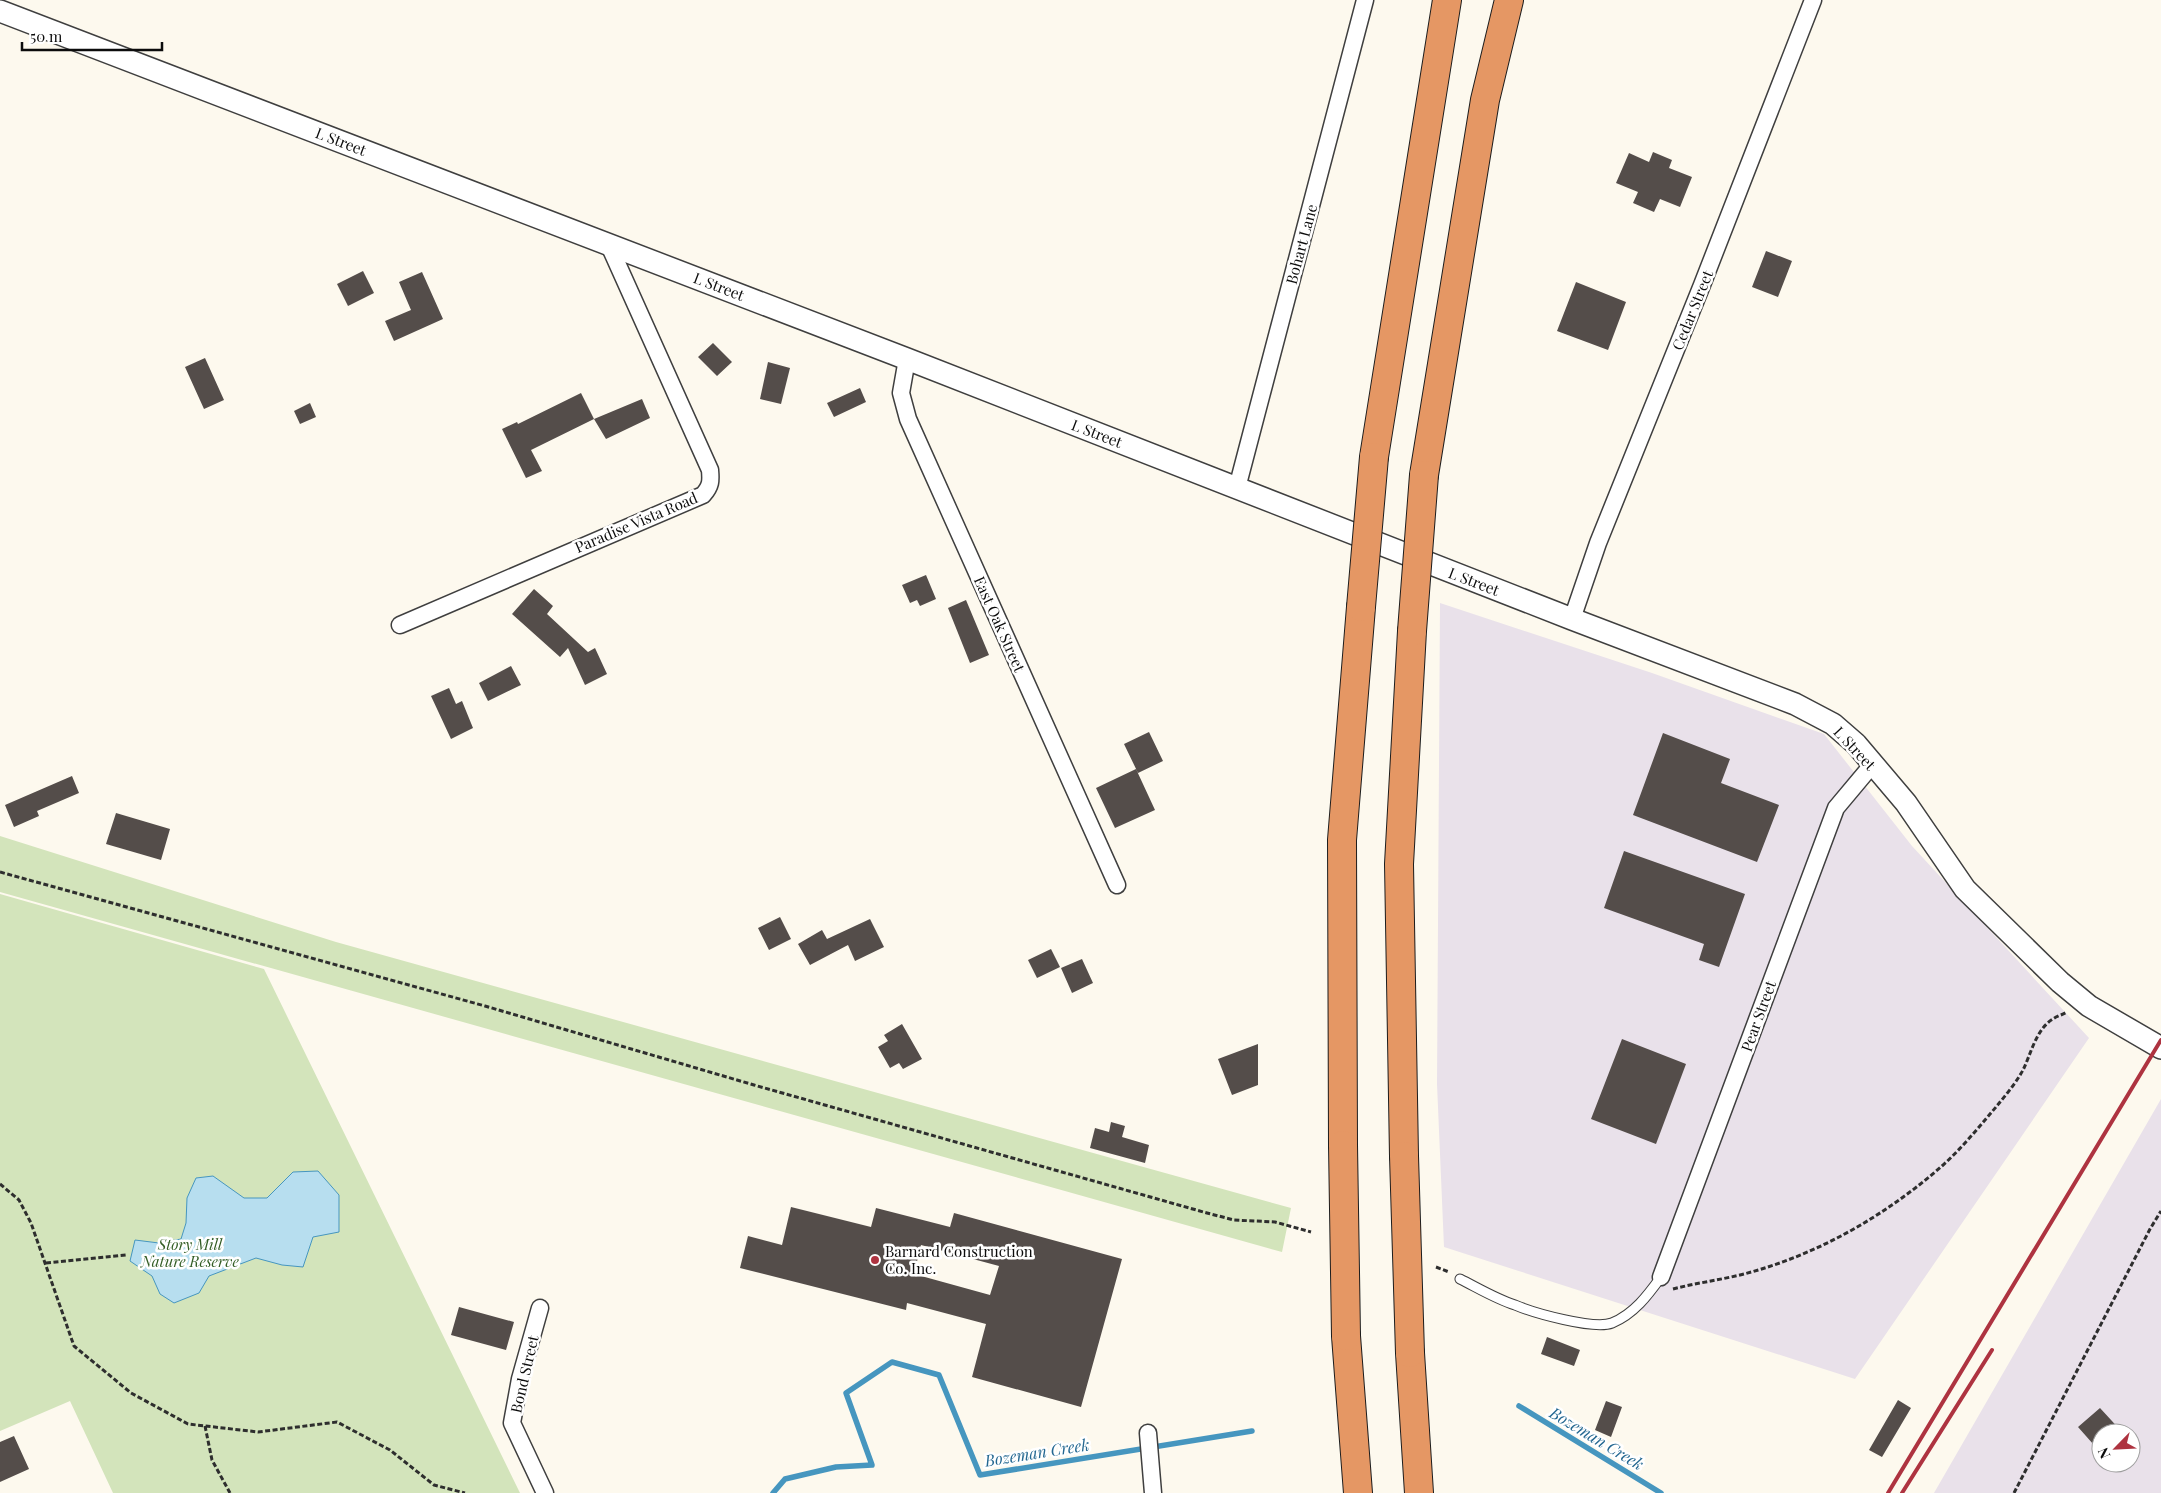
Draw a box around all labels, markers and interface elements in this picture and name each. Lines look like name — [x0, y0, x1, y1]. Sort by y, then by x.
scale bar — [22, 20, 162, 52]
text: 50 m — [30, 26, 63, 46]
street label: L Street — [313, 122, 370, 160]
street label: Bohart Lane — [1281, 202, 1321, 286]
street label: Cedar Street — [1667, 266, 1717, 353]
street label: L Street — [691, 267, 748, 305]
street label: L Street — [1069, 414, 1126, 452]
street label: Paradise Vista Road — [572, 487, 701, 557]
street label: L Street — [1446, 562, 1503, 600]
street label: East Oak Street — [970, 573, 1030, 676]
street label: L Street — [1830, 722, 1881, 775]
street label: Pear Street — [1736, 977, 1780, 1054]
park label: Story Mill Nature Reserve — [139, 1234, 239, 1271]
place label: Barnard Construction Co. Inc. — [885, 1241, 1033, 1278]
marker: Barnard Construction Co. Inc. — [869, 1254, 881, 1266]
street label: Bond Street — [505, 1332, 543, 1415]
water label: Bozeman Creek — [1545, 1401, 1648, 1474]
north arrow — [2091, 1423, 2141, 1473]
water label: Bozeman Creek — [982, 1433, 1091, 1471]
text: N — [2093, 1445, 2114, 1462]

